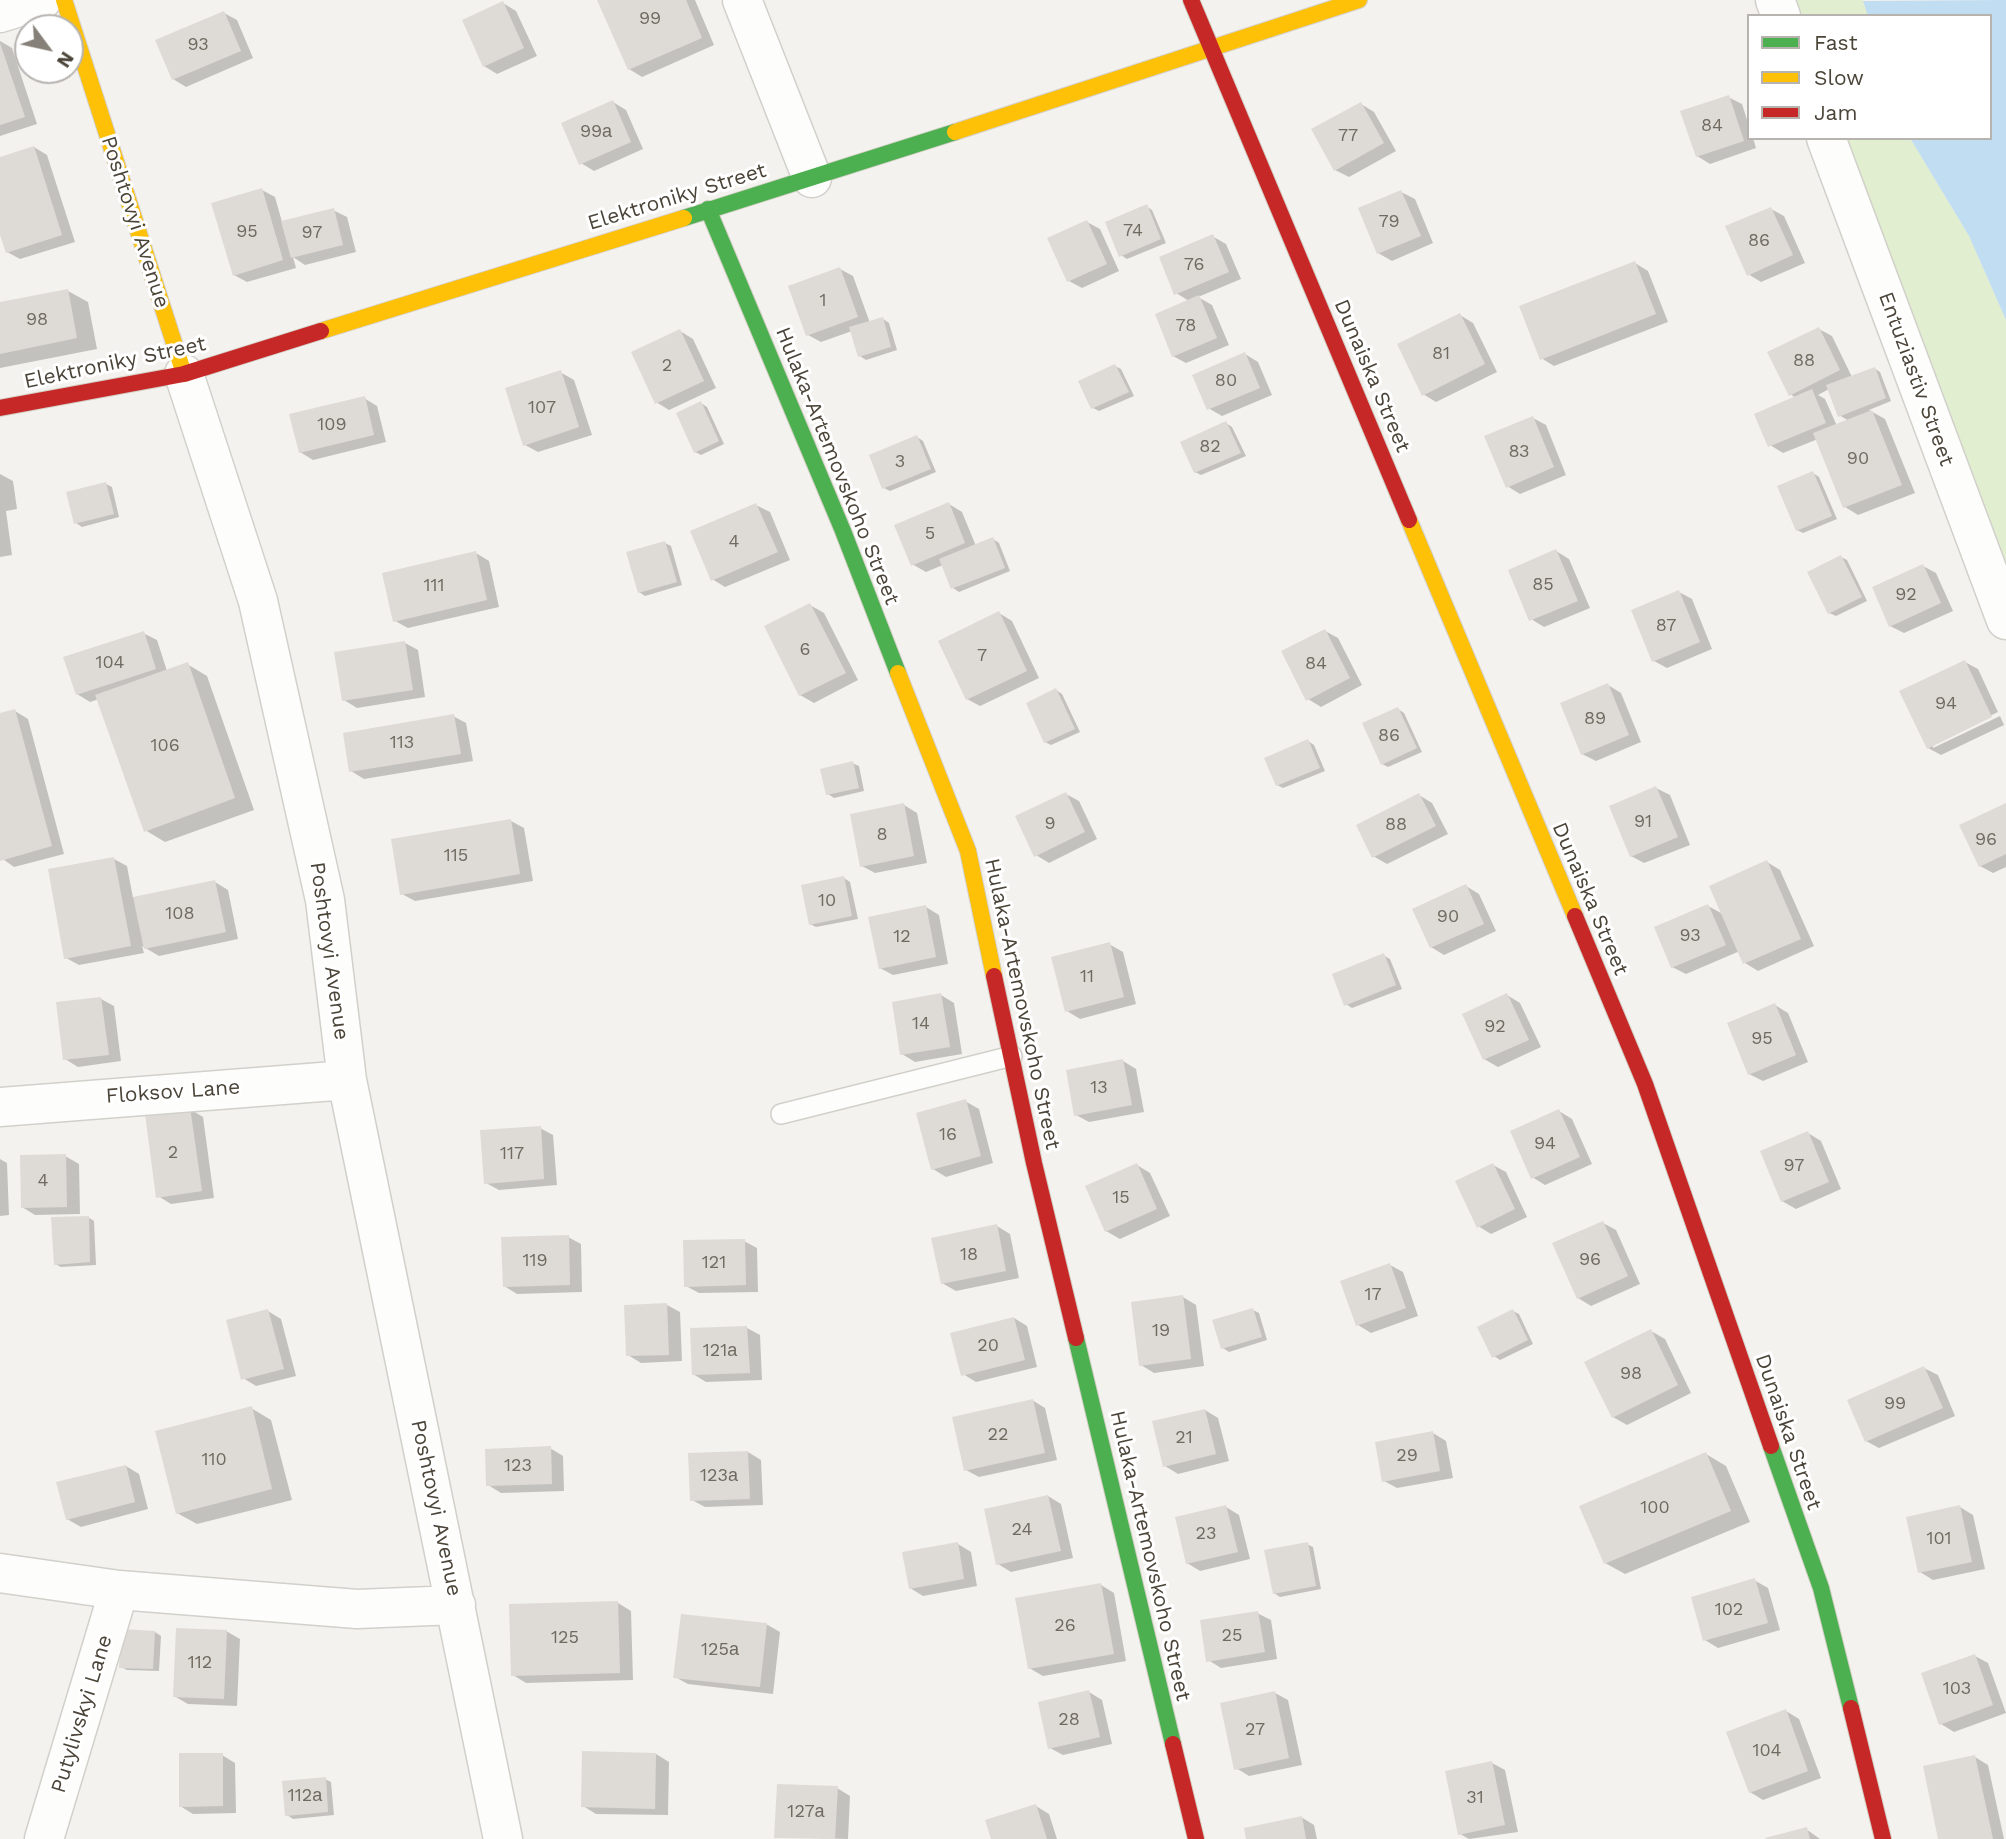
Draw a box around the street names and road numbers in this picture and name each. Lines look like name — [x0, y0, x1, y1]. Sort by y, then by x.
street label: Poshtovyi Avenue — [95, 133, 175, 311]
street label: Elektroniky Street — [585, 158, 769, 236]
street label: Entuziastiv Street — [1873, 289, 1959, 469]
street label: Dunaiska Street — [1328, 296, 1416, 456]
street label: Hulaka-Artemovskoho Street — [770, 324, 904, 608]
street label: Elektroniky Street — [22, 331, 208, 395]
street label: Dunaiska Street — [1546, 819, 1634, 979]
street label: Hulaka-Artemovskoho Street — [979, 856, 1065, 1152]
street label: Poshtovyi Avenue — [304, 860, 354, 1042]
street label: Floksov Lane — [105, 1075, 241, 1109]
street label: Dunaiska Street — [1749, 1351, 1827, 1513]
street label: Hulaka-Artemovskoho Street — [1104, 1408, 1196, 1704]
street label: Poshtovyi Avenue — [405, 1418, 467, 1598]
street label: Putylivskyi Lane — [46, 1632, 118, 1796]

